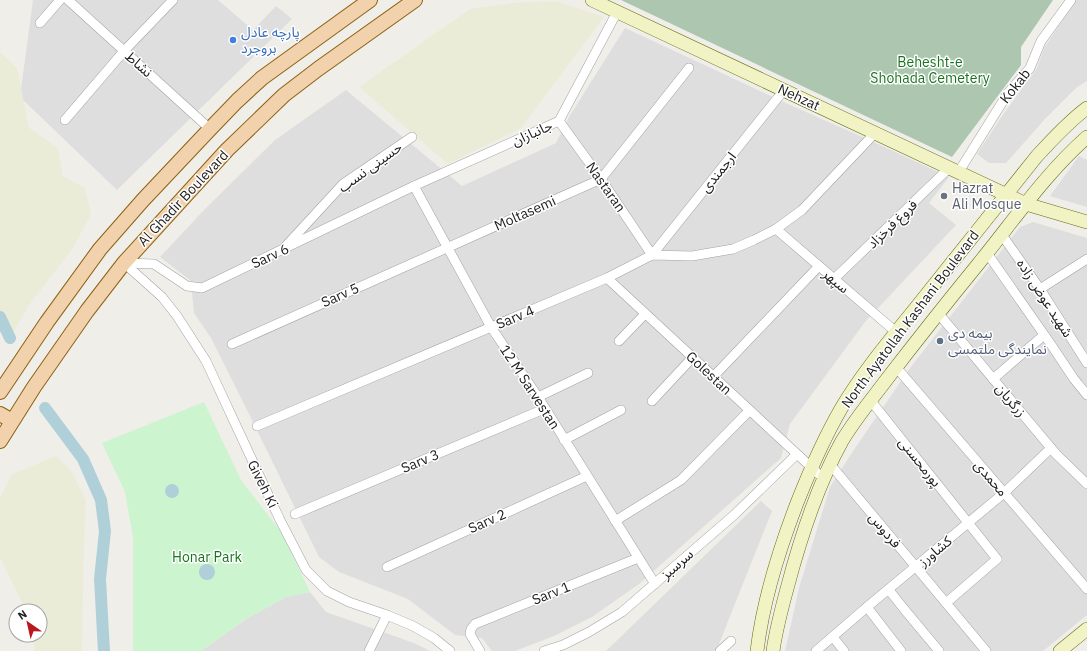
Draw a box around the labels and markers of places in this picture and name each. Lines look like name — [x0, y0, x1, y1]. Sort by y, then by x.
place label: پارچه عادل بروجرد — [241, 23, 300, 57]
marker: پارچه عادل بروجرد — [228, 35, 238, 45]
place label: Hazrat Ali Mosque — [952, 179, 1022, 213]
marker: Hazrat Ali Mosque — [939, 191, 949, 201]
place label: بیمه دی نمایندگی ملتمسی — [948, 324, 1047, 358]
marker: بیمه دی نمایندگی ملتمسی — [935, 336, 945, 346]

